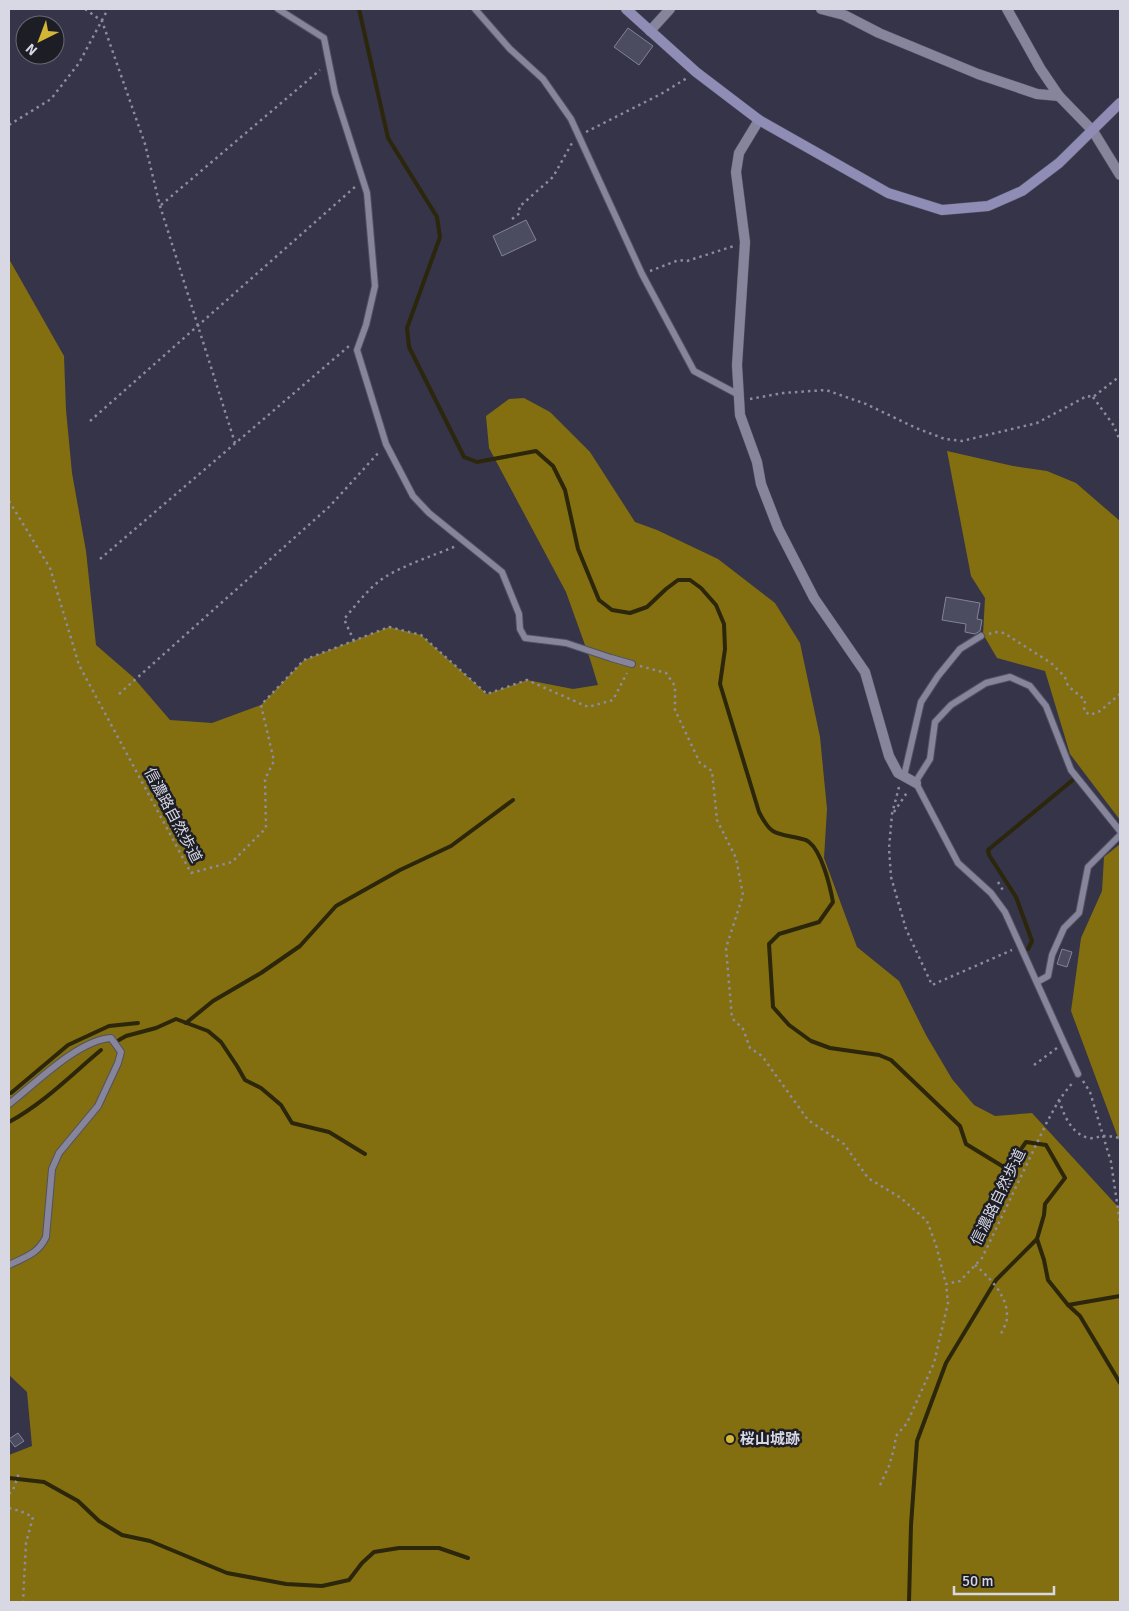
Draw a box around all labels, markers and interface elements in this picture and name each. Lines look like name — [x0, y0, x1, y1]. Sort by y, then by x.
north arrow — [15, 15, 65, 65]
text: N — [22, 40, 41, 59]
street label: 信濃路自然歩道 — [140, 764, 206, 866]
street label: 信濃路自然歩道 — [967, 1146, 1029, 1248]
place label: 桜山城跡 — [740, 1430, 800, 1448]
marker: 桜山城跡 — [724, 1433, 736, 1445]
scale bar — [954, 1564, 1054, 1596]
text: 50 m — [962, 1572, 993, 1590]

